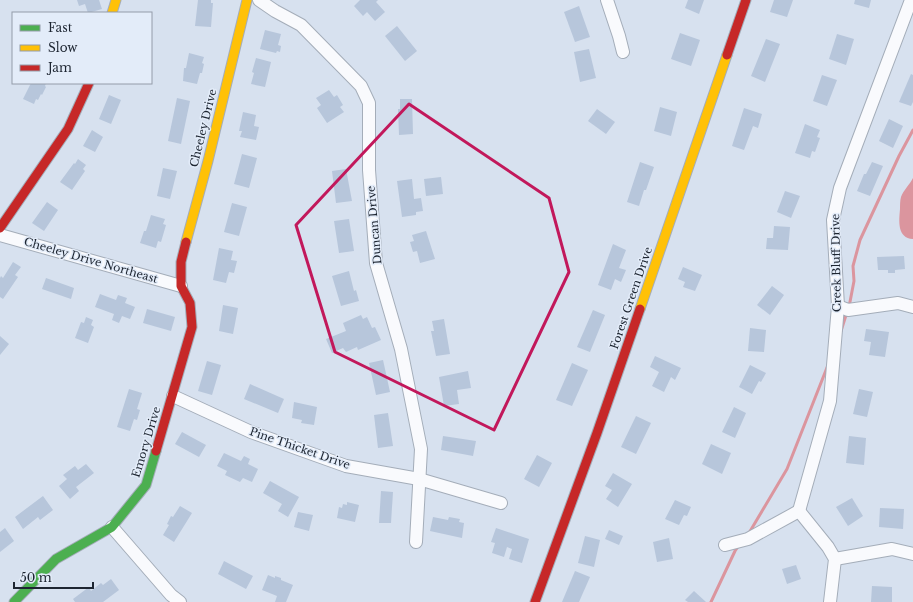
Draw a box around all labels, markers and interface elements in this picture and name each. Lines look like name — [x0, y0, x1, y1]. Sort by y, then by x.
legend — [12, 12, 152, 84]
text: Fast — [48, 20, 73, 35]
text: Slow — [48, 40, 78, 55]
text: Jam — [46, 60, 72, 75]
street label: Cheeley Drive — [187, 87, 219, 169]
street label: Duncan Drive — [364, 185, 384, 265]
street label: Creek Bluff Drive — [828, 214, 844, 312]
street label: Cheeley Drive Northeast — [23, 234, 160, 286]
street label: Forest Green Drive — [607, 245, 655, 351]
street label: Emory Drive — [129, 405, 163, 479]
street label: Pine Thicket Drive — [248, 424, 352, 472]
scale bar — [14, 564, 93, 590]
text: 50 m — [20, 570, 52, 585]

